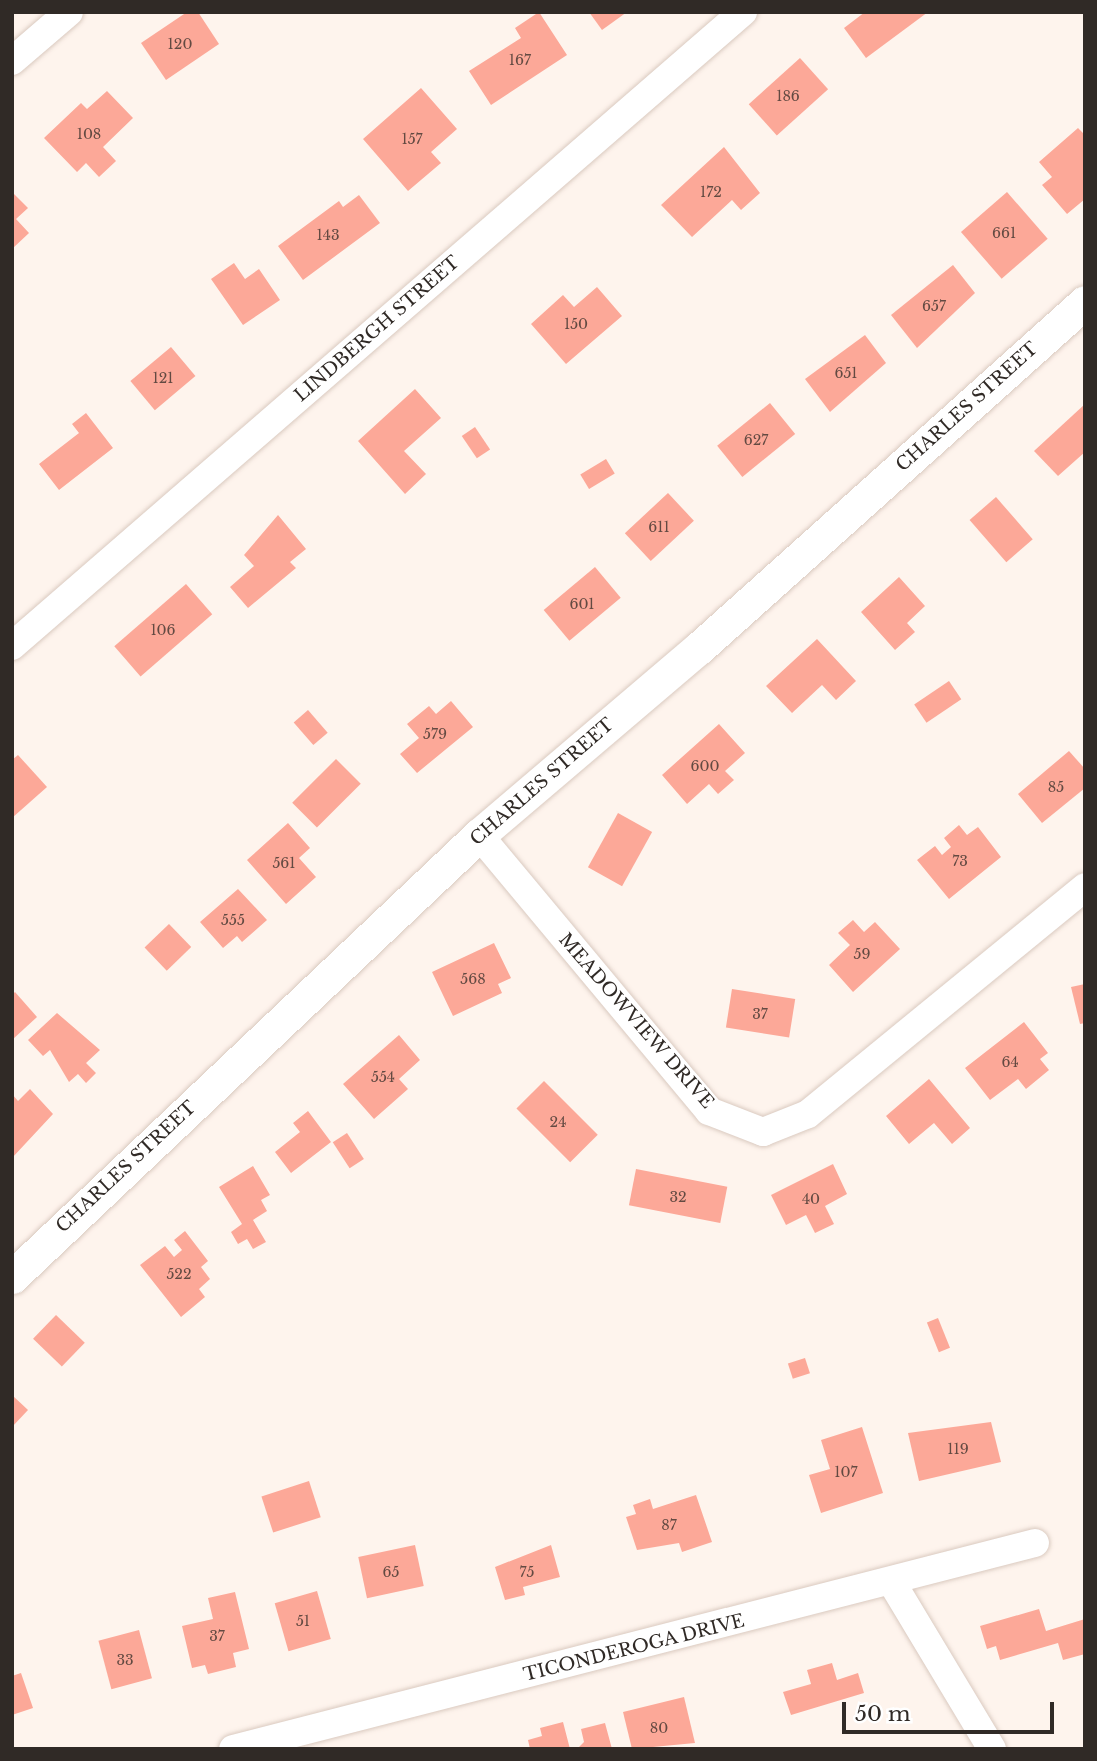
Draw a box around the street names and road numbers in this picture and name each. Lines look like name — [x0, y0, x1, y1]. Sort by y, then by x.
street label: LINDBERGH STREET — [290, 252, 464, 406]
street label: CHARLES STREET — [892, 338, 1042, 476]
street label: CHARLES STREET — [466, 714, 618, 850]
street label: MEADOWVIEW DRIVE — [554, 929, 718, 1113]
street label: CHARLES STREET — [52, 1097, 200, 1237]
street label: TICONDEROGA DRIVE — [521, 1610, 747, 1686]

